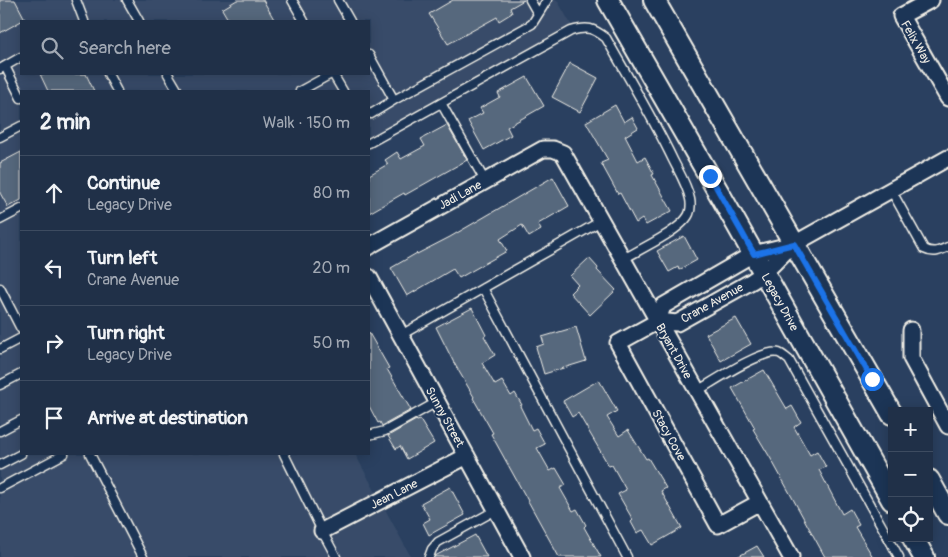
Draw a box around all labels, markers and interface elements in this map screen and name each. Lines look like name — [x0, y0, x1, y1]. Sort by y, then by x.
street label: Felix Way — [897, 18, 934, 67]
search box — [20, 20, 370, 75]
icon: search — [38, 34, 66, 62]
text: Search here — [78, 36, 171, 60]
text: 2 min — [40, 109, 90, 136]
text: Walk · 150 m — [263, 113, 350, 133]
route end — [699, 165, 722, 188]
text: Continue — [87, 171, 160, 195]
street label: Jadi Lane — [436, 178, 484, 213]
icon: ahead — [40, 179, 68, 207]
text: 80 m — [313, 183, 350, 203]
text: Legacy Drive — [87, 195, 172, 215]
text: Turn left — [87, 246, 157, 270]
icon: left — [40, 254, 68, 282]
text: 20 m — [312, 258, 350, 278]
text: Crane Avenue — [87, 270, 179, 290]
street label: Legacy Drive — [758, 271, 802, 334]
street label: Crane Avenue — [678, 280, 746, 327]
text: Turn right — [87, 321, 165, 345]
street label: Bryant Drive — [652, 321, 695, 382]
icon: right — [40, 329, 68, 357]
text: 50 m — [313, 333, 350, 353]
text: Legacy Drive — [87, 345, 172, 365]
route start — [861, 368, 884, 391]
street label: Sunny Street — [422, 384, 467, 450]
icon: arrive — [40, 404, 68, 432]
text: Arrive at destination — [87, 406, 248, 430]
street label: Stacy Cove — [648, 407, 689, 464]
map controls — [888, 407, 933, 542]
button: + — [888, 407, 933, 452]
button: − — [888, 452, 933, 497]
street label: Jean Lane — [368, 476, 420, 513]
button: locate — [888, 497, 933, 542]

